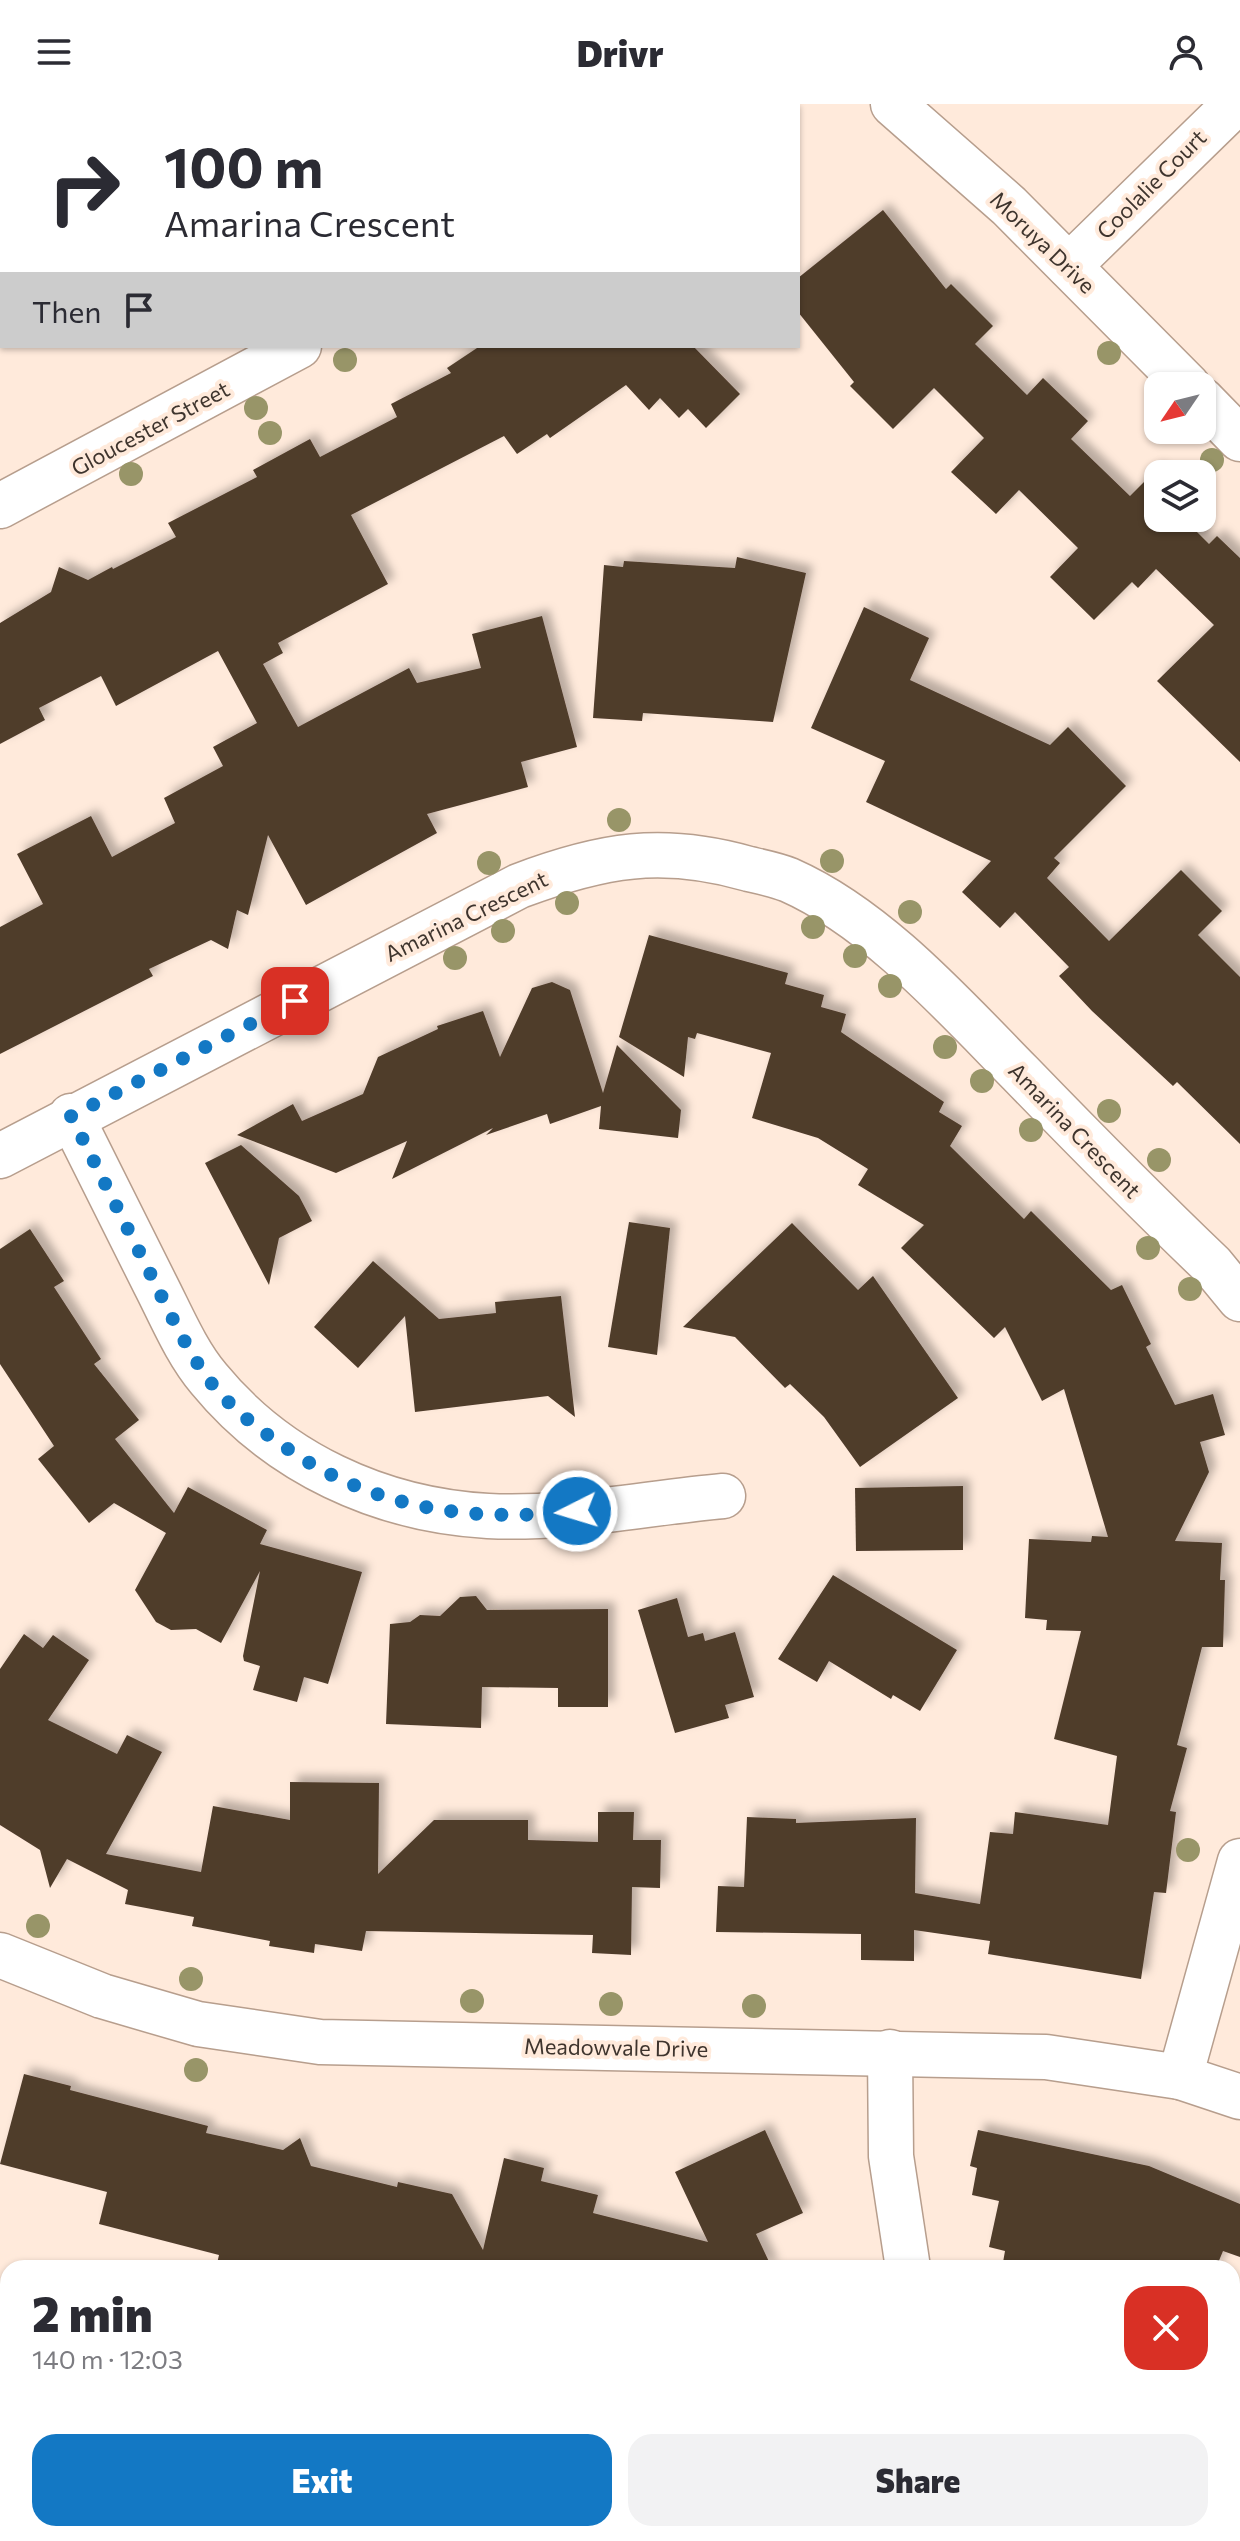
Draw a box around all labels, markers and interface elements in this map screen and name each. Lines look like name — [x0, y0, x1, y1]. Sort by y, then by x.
icon: menu — [32, 30, 76, 74]
text: Drivr — [576, 30, 664, 74]
icon: person — [1164, 30, 1208, 74]
street label: Coolalie Court — [1091, 124, 1211, 244]
text: 100 m — [164, 131, 323, 200]
icon: right — [32, 136, 136, 240]
street label: Moruya Drive — [985, 185, 1101, 299]
text: Amarina Crescent — [164, 200, 455, 244]
icon: arrive — [117, 288, 161, 332]
text: Then — [32, 292, 101, 329]
north arrow — [1144, 372, 1216, 444]
map controls — [1144, 372, 1216, 532]
street label: Gloucester Street — [66, 375, 234, 481]
button: layers — [1144, 460, 1216, 532]
street label: Amarina Crescent — [380, 865, 552, 967]
pin — [261, 967, 329, 1035]
icon: arrive — [273, 979, 317, 1023]
street label: Amarina Crescent — [1004, 1057, 1146, 1203]
position arrow — [535, 1469, 619, 1553]
street label: Meadowvale Drive — [524, 2032, 708, 2062]
text: 2 min — [32, 2283, 153, 2342]
button: close — [1124, 2286, 1208, 2370]
text: 140 m · 12:03 — [32, 2343, 183, 2374]
button: Exit — [32, 2434, 612, 2526]
button: Share — [628, 2434, 1208, 2526]

